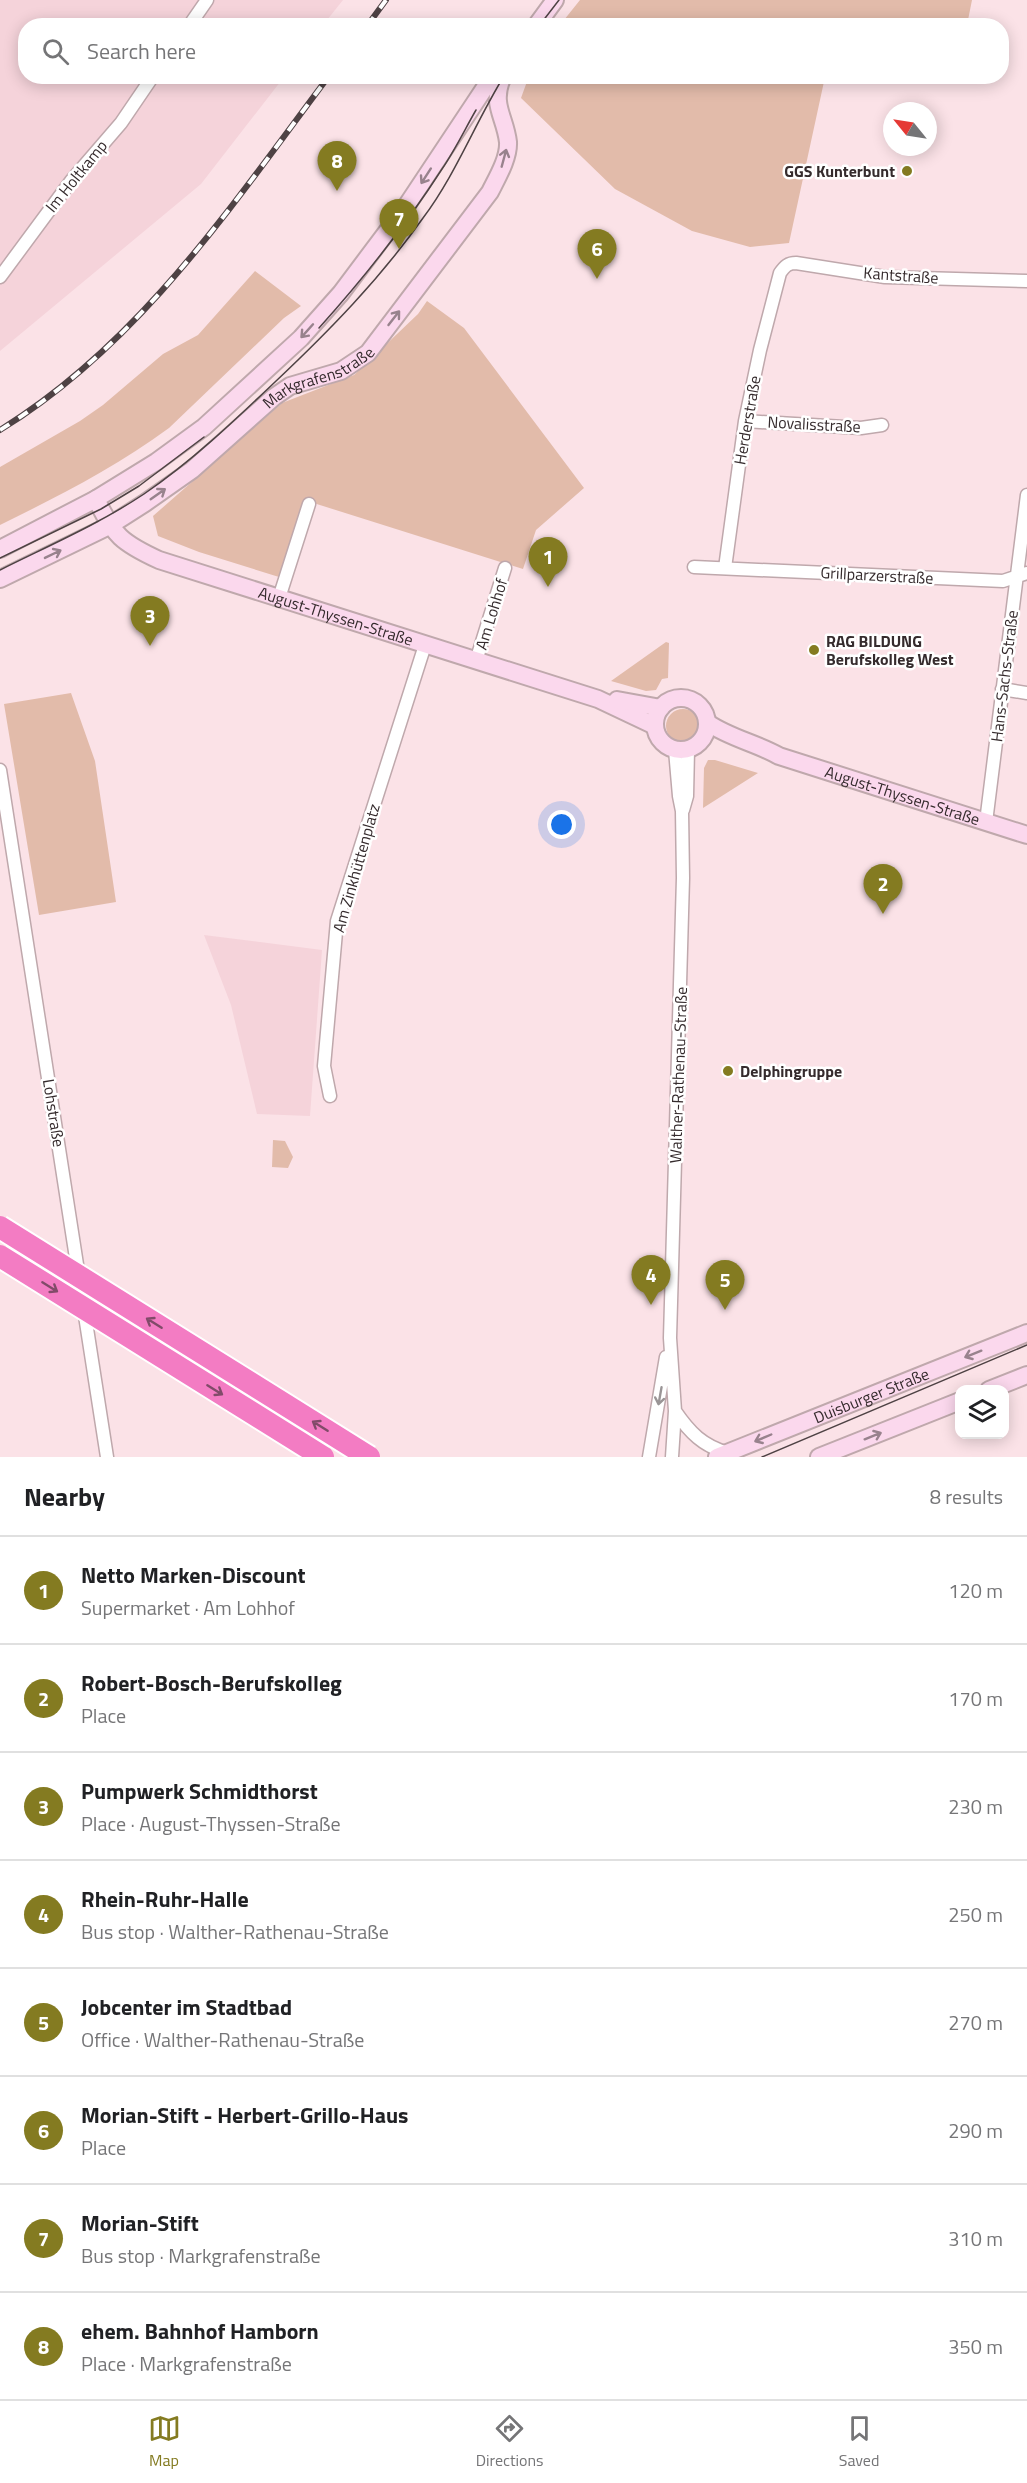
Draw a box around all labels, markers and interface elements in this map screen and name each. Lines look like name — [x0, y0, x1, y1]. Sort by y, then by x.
search box — [18, 18, 1009, 84]
text: Search here — [87, 34, 196, 68]
icon: search — [39, 35, 72, 68]
north arrow — [883, 102, 937, 156]
street label: Im Holtkamp — [39, 135, 113, 217]
pin: 8 — [318, 142, 356, 191]
one-way arrow — [499, 149, 510, 168]
place label: GGS Kunterbunt — [784, 159, 895, 183]
marker: GGS Kunterbunt — [900, 164, 914, 178]
one-way arrow — [419, 167, 431, 184]
pin: 7 — [380, 200, 418, 249]
pin: 6 — [578, 230, 616, 279]
street label: Kantstraße — [863, 260, 939, 290]
one-way arrow — [388, 311, 401, 327]
one-way arrow — [300, 323, 314, 338]
street label: Markgrafenstraße — [257, 342, 381, 414]
street label: Herderstraße — [727, 374, 767, 466]
street label: Novalisstraße — [767, 410, 861, 438]
one-way arrow — [149, 488, 166, 500]
pin: 1 — [528, 538, 568, 587]
one-way arrow — [43, 547, 61, 559]
street label: Grillparzerstraße — [820, 560, 934, 590]
street label: Am Lohhof — [469, 575, 513, 653]
street label: August-Thyssen-Straße — [255, 580, 416, 652]
pin: 3 — [130, 596, 170, 646]
street label: Hans-Sachs-Straße — [984, 609, 1024, 743]
place label: RAG BILDUNG Berufskolleg West — [826, 629, 954, 671]
marker: RAG BILDUNG Berufskolleg West — [807, 643, 821, 657]
street label: August-Thyssen-Straße — [822, 759, 983, 831]
street label: Am Zinkhüttenplatz — [326, 801, 386, 935]
your location — [547, 810, 576, 839]
pin: 2 — [864, 864, 902, 914]
street label: Walther-Rathenau-Straße — [663, 986, 693, 1164]
place label: Delphingruppe — [740, 1059, 842, 1083]
marker: Delphingruppe — [721, 1064, 735, 1078]
street label: Lohstraße — [37, 1077, 71, 1149]
pin: 4 — [632, 1256, 670, 1305]
pin: 5 — [706, 1260, 744, 1310]
one-way arrow — [41, 1281, 58, 1293]
one-way arrow — [146, 1316, 163, 1328]
one-way arrow — [964, 1349, 982, 1360]
street label: Duisburger Straße — [810, 1361, 932, 1429]
one-way arrow — [206, 1384, 223, 1396]
one-way arrow — [654, 1385, 665, 1405]
map controls — [955, 1385, 1009, 1439]
button: layers — [955, 1385, 1009, 1439]
one-way arrow — [312, 1420, 329, 1432]
one-way arrow — [863, 1429, 882, 1440]
one-way arrow — [755, 1433, 773, 1444]
text: Nearby — [24, 1477, 105, 1516]
text: 8 results — [930, 1481, 1003, 1512]
text: Netto Marken-Discount — [81, 1558, 306, 1592]
text: 1 — [38, 1575, 49, 1606]
text: 120 m — [948, 1575, 1003, 1606]
text: Supermarket · Am Lohhof — [81, 1592, 295, 1623]
text: Robert-Bosch-Berufskolleg — [81, 1666, 342, 1700]
text: 2 — [38, 1683, 49, 1714]
text: 170 m — [948, 1683, 1003, 1714]
text: Place — [81, 1700, 126, 1731]
text: Pumpwerk Schmidthorst — [81, 1774, 318, 1808]
text: 3 — [38, 1791, 49, 1822]
text: 230 m — [948, 1791, 1003, 1822]
text: Place · August-Thyssen-Straße — [81, 1808, 341, 1839]
text: Rhein-Ruhr-Halle — [81, 1882, 249, 1916]
text: 4 — [38, 1899, 49, 1930]
text: 250 m — [948, 1899, 1003, 1930]
text: Bus stop · Walther-Rathenau-Straße — [81, 1916, 389, 1947]
text: Jobcenter im Stadtbad — [81, 1990, 292, 2024]
text: 5 — [38, 2007, 49, 2038]
text: 270 m — [948, 2007, 1003, 2038]
text: Office · Walther-Rathenau-Straße — [81, 2024, 364, 2055]
text: Morian-Stift - Herbert-Grillo-Haus — [81, 2098, 408, 2132]
text: 6 — [38, 2115, 49, 2146]
text: 290 m — [948, 2115, 1003, 2146]
text: Place — [81, 2132, 126, 2163]
text: Morian-Stift — [81, 2206, 199, 2240]
text: 7 — [38, 2223, 49, 2254]
text: 310 m — [948, 2223, 1003, 2254]
text: Bus stop · Markgrafenstraße — [81, 2240, 321, 2271]
text: ehem. Bahnhof Hamborn — [81, 2314, 319, 2348]
text: 8 — [38, 2331, 49, 2362]
text: 350 m — [948, 2331, 1003, 2362]
text: Place · Markgrafenstraße — [81, 2348, 292, 2379]
tab: Map — [148, 2412, 181, 2472]
tab: Directions — [476, 2412, 544, 2472]
tab: Saved — [839, 2412, 879, 2472]

